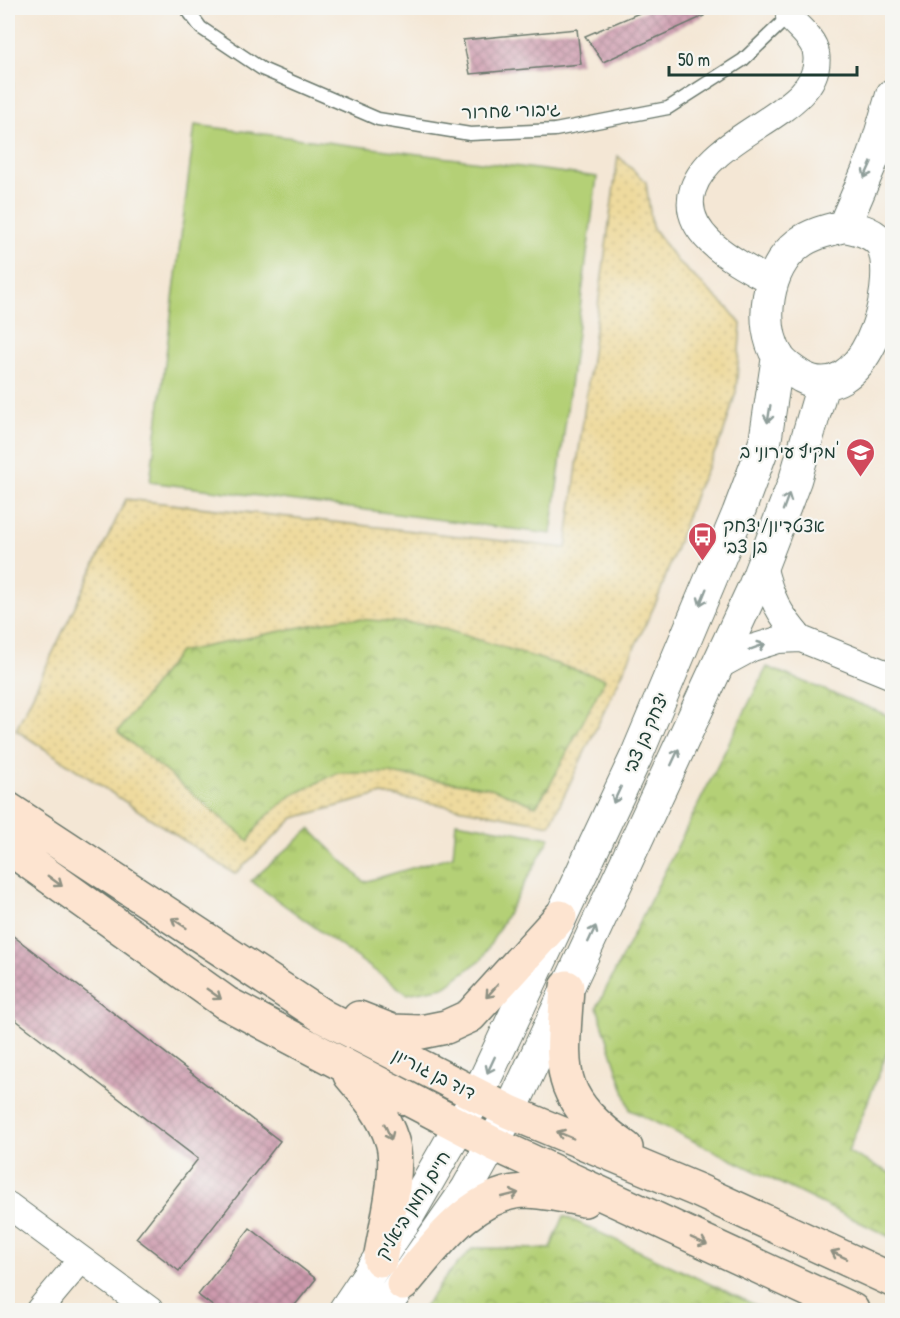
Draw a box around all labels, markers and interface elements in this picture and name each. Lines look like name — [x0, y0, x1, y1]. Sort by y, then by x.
scale bar — [669, 39, 856, 77]
text: 50 m — [678, 47, 710, 72]
street label: גיבורי שחרור — [461, 96, 561, 125]
one-way arrow — [862, 161, 873, 179]
one-way arrow — [763, 404, 774, 424]
school or university icon: מקיף עירוני ב' — [844, 436, 876, 478]
place label: מקיף עירוני ב' — [740, 439, 839, 464]
one-way arrow — [782, 493, 793, 511]
place label: אצטדיון/יצחק בן צבי — [723, 513, 825, 559]
bus stop icon: אצטדיון/יצחק בן צבי — [686, 520, 718, 562]
one-way arrow — [697, 588, 708, 606]
one-way arrow — [747, 641, 766, 652]
street label: יצחק בן צבי — [617, 688, 675, 777]
one-way arrow — [669, 749, 681, 767]
one-way arrow — [611, 786, 623, 804]
one-way arrow — [46, 875, 62, 887]
one-way arrow — [171, 917, 188, 929]
one-way arrow — [587, 925, 599, 943]
one-way arrow — [485, 983, 499, 998]
one-way arrow — [205, 988, 221, 1000]
street label: דוד בן גוריון — [388, 1042, 480, 1105]
one-way arrow — [485, 1056, 497, 1074]
one-way arrow — [382, 1122, 394, 1140]
one-way arrow — [556, 1129, 574, 1140]
street label: חיים נחמן ביאליק — [369, 1145, 456, 1264]
one-way arrow — [500, 1188, 519, 1200]
one-way arrow — [689, 1236, 708, 1247]
one-way arrow — [831, 1249, 849, 1261]

